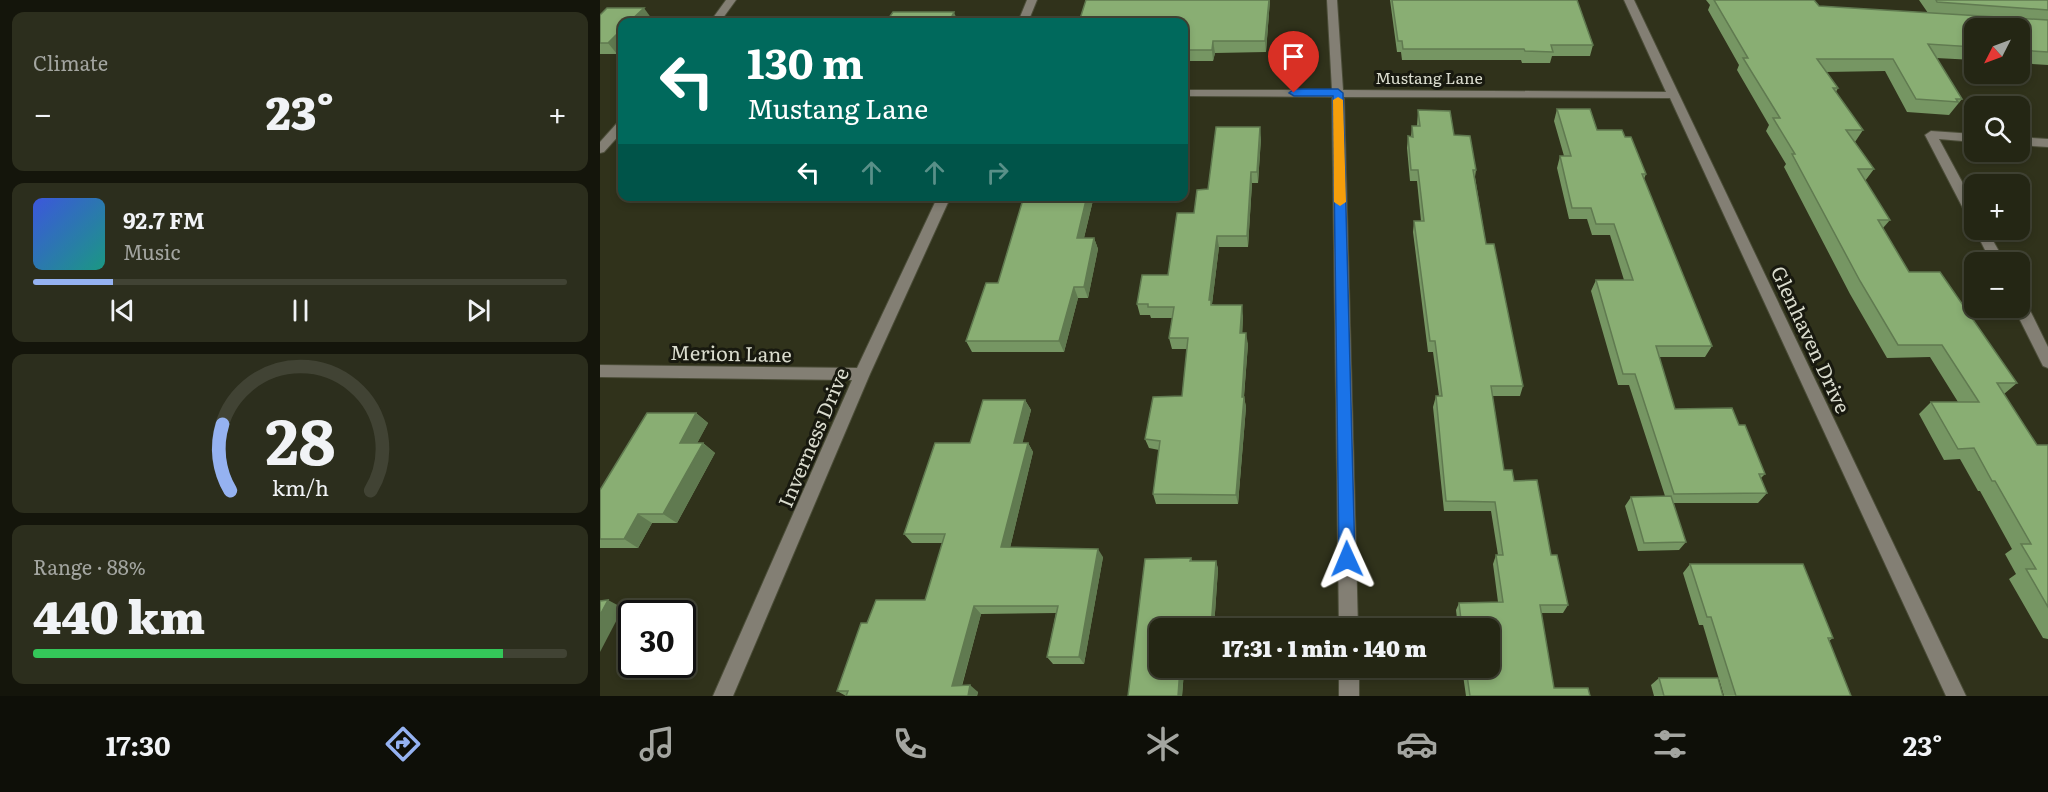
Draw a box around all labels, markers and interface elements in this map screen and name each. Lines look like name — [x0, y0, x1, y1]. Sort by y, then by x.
north arrow — [1964, 18, 2030, 84]
map controls — [1964, 18, 2030, 318]
text: 130 m — [747, 30, 864, 92]
pin — [1268, 31, 1319, 93]
icon: arrive — [1277, 40, 1310, 73]
icon: left — [648, 42, 726, 120]
text: Climate — [33, 47, 108, 77]
street label: Mustang Lane — [1375, 65, 1483, 89]
text: 23° — [266, 77, 334, 144]
text: − — [33, 87, 52, 136]
text: + — [548, 87, 567, 136]
text: Mustang Lane — [747, 87, 928, 127]
button: search — [1964, 96, 2030, 162]
icon: left — [792, 156, 825, 189]
icon: ahead — [855, 156, 888, 189]
icon: ahead — [918, 156, 951, 189]
icon: right — [981, 156, 1014, 189]
button: + — [1964, 174, 2030, 240]
text: 92.7 FM — [123, 203, 205, 236]
text: Music — [123, 236, 180, 266]
button: − — [1964, 252, 2030, 318]
street label: Glenhaven Drive — [1765, 260, 1859, 418]
icon: previous — [106, 294, 139, 327]
icon: pause — [284, 294, 317, 327]
icon: next — [462, 294, 495, 327]
street label: Merion Lane — [670, 336, 792, 368]
street label: Inverness Drive — [769, 362, 855, 512]
text: 28 — [265, 392, 335, 484]
text: km/h — [271, 471, 329, 503]
position arrow — [1315, 527, 1379, 591]
text: Range · 88% — [33, 551, 146, 581]
text: 440 km — [33, 581, 205, 648]
speed limit sign: 30 — [618, 600, 696, 678]
text: 17:31 · 1 min · 140 m — [1222, 631, 1427, 664]
icon: directions — [382, 723, 424, 765]
icon: music — [636, 723, 678, 765]
icon: phone — [889, 723, 931, 765]
icon: climate — [1142, 723, 1184, 765]
icon: car — [1396, 723, 1438, 765]
icon: filters — [1649, 723, 1691, 765]
text: 17:30 — [106, 724, 171, 764]
text: 23° — [1903, 724, 1942, 764]

